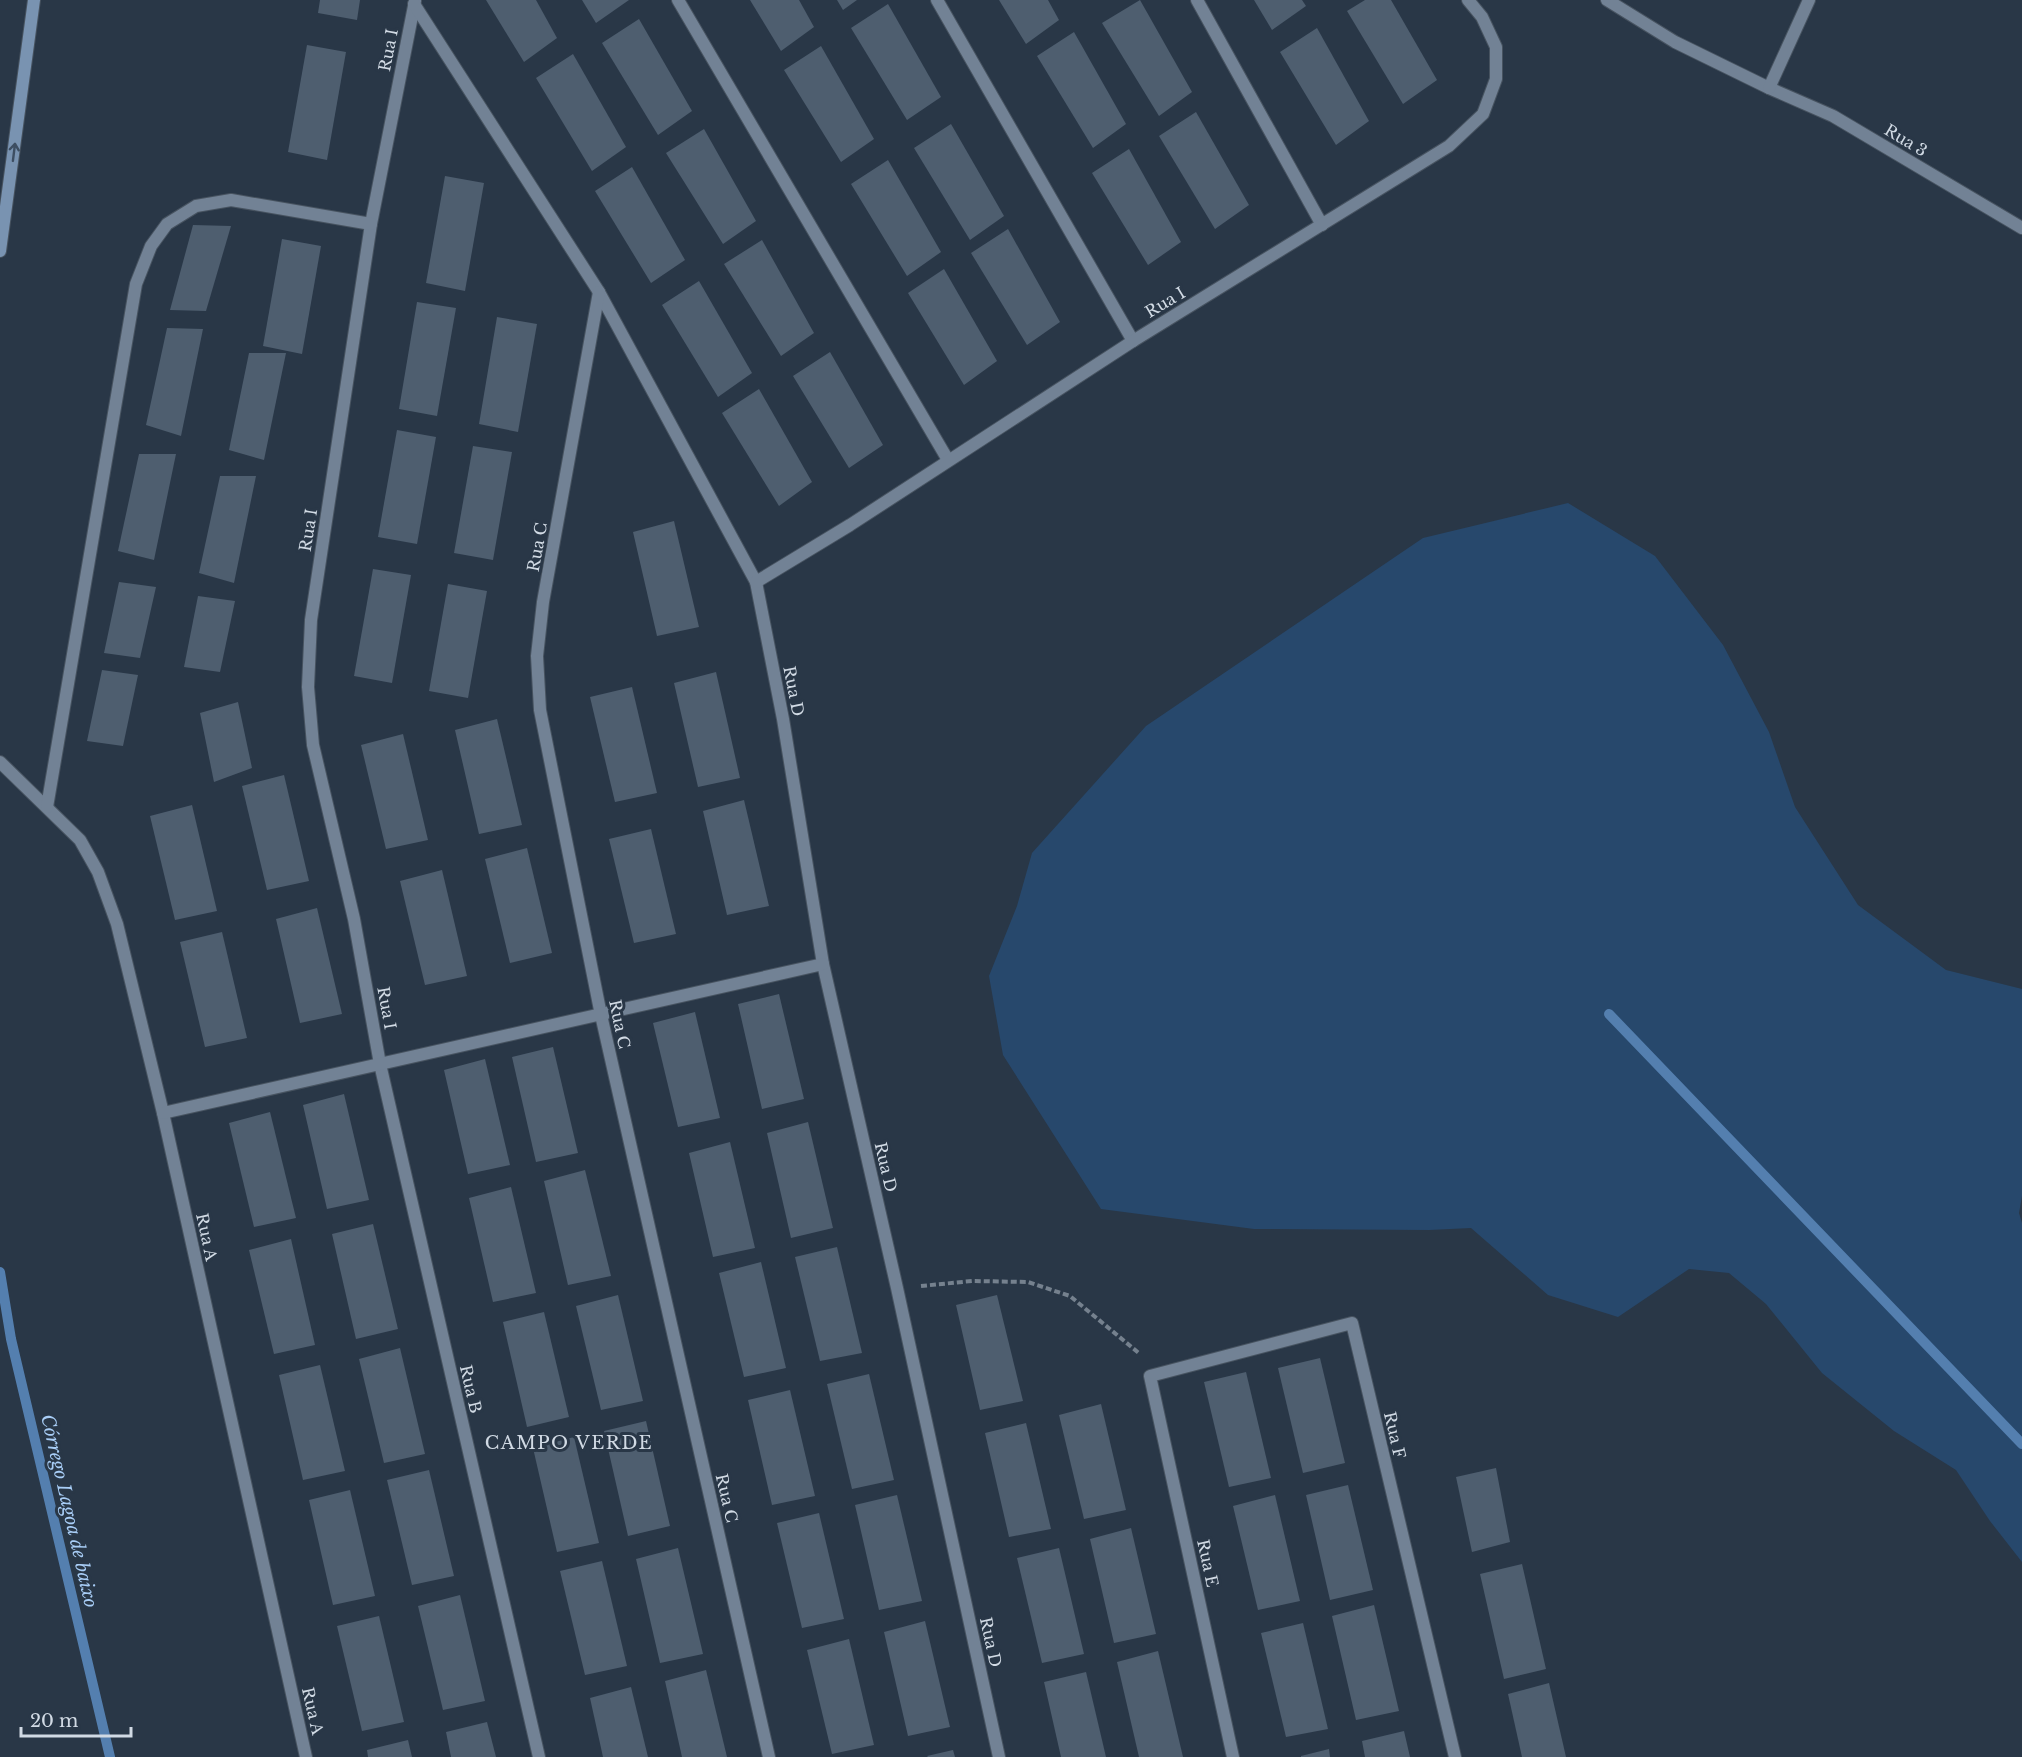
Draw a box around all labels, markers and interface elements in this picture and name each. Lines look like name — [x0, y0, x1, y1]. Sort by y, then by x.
street label: Rua I — [374, 27, 402, 73]
street label: Rua 3 — [1881, 119, 1931, 161]
one-way arrow — [8, 142, 19, 162]
street label: Rua I — [1141, 282, 1189, 322]
street label: Rua I — [295, 507, 321, 553]
street label: Rua C — [523, 521, 551, 573]
street label: Rua D — [779, 664, 809, 718]
street label: Rua I — [373, 985, 401, 1031]
street label: Rua C — [605, 998, 635, 1050]
street label: Rua D — [871, 1140, 901, 1194]
street label: Rua A — [192, 1211, 222, 1263]
street label: Rua B — [456, 1363, 486, 1415]
street label: Rua F — [1380, 1410, 1410, 1461]
water label: Córrego Lagoa de baixo — [36, 1412, 102, 1610]
district label: CAMPO VERDE — [485, 1432, 653, 1454]
street label: Rua C — [712, 1472, 742, 1524]
street label: Rua E — [1193, 1537, 1223, 1589]
street label: Rua D — [976, 1615, 1006, 1669]
street label: Rua A — [298, 1685, 328, 1737]
scale bar — [21, 1700, 130, 1738]
text: 20 m — [30, 1710, 78, 1732]

